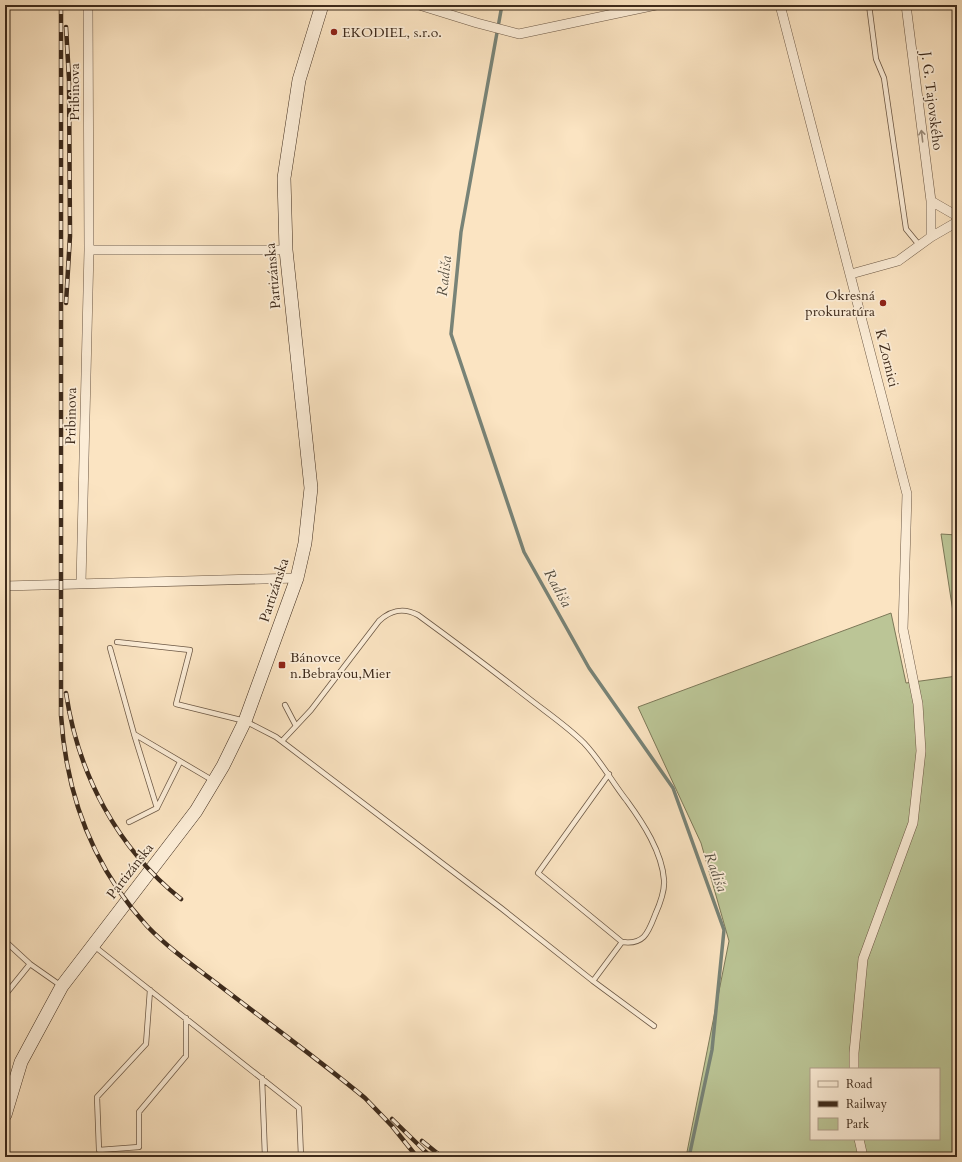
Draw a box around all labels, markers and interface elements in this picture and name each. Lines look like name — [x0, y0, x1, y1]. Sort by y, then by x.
place label: EKODIEL, s.r.o. — [342, 23, 442, 42]
marker: EKODIEL, s.r.o. — [329, 27, 339, 37]
street label: J. G. Tajovského — [916, 49, 948, 152]
street label: Pribinova — [65, 63, 84, 121]
one-way arrow — [918, 130, 926, 143]
street label: Partizánska — [261, 242, 285, 310]
water label: Radiša — [432, 254, 456, 297]
place label: Okresná prokuratúra — [805, 286, 875, 321]
marker: Okresná prokuratúra — [878, 298, 888, 308]
street label: K Zornici — [871, 327, 903, 389]
street label: Pribinova — [61, 387, 81, 445]
street label: Partizánska — [255, 556, 293, 624]
water label: Radiša — [539, 565, 577, 611]
place label: Bánovce n.Bebravou,Mier — [290, 648, 391, 683]
marker: Bánovce n.Bebravou,Mier — [277, 660, 287, 670]
street label: Partizánska — [102, 839, 158, 903]
water label: Radiša — [700, 849, 732, 895]
legend — [810, 1068, 940, 1140]
text: Road — [846, 1076, 873, 1092]
text: Railway — [846, 1096, 888, 1112]
text: Park — [846, 1116, 870, 1132]

